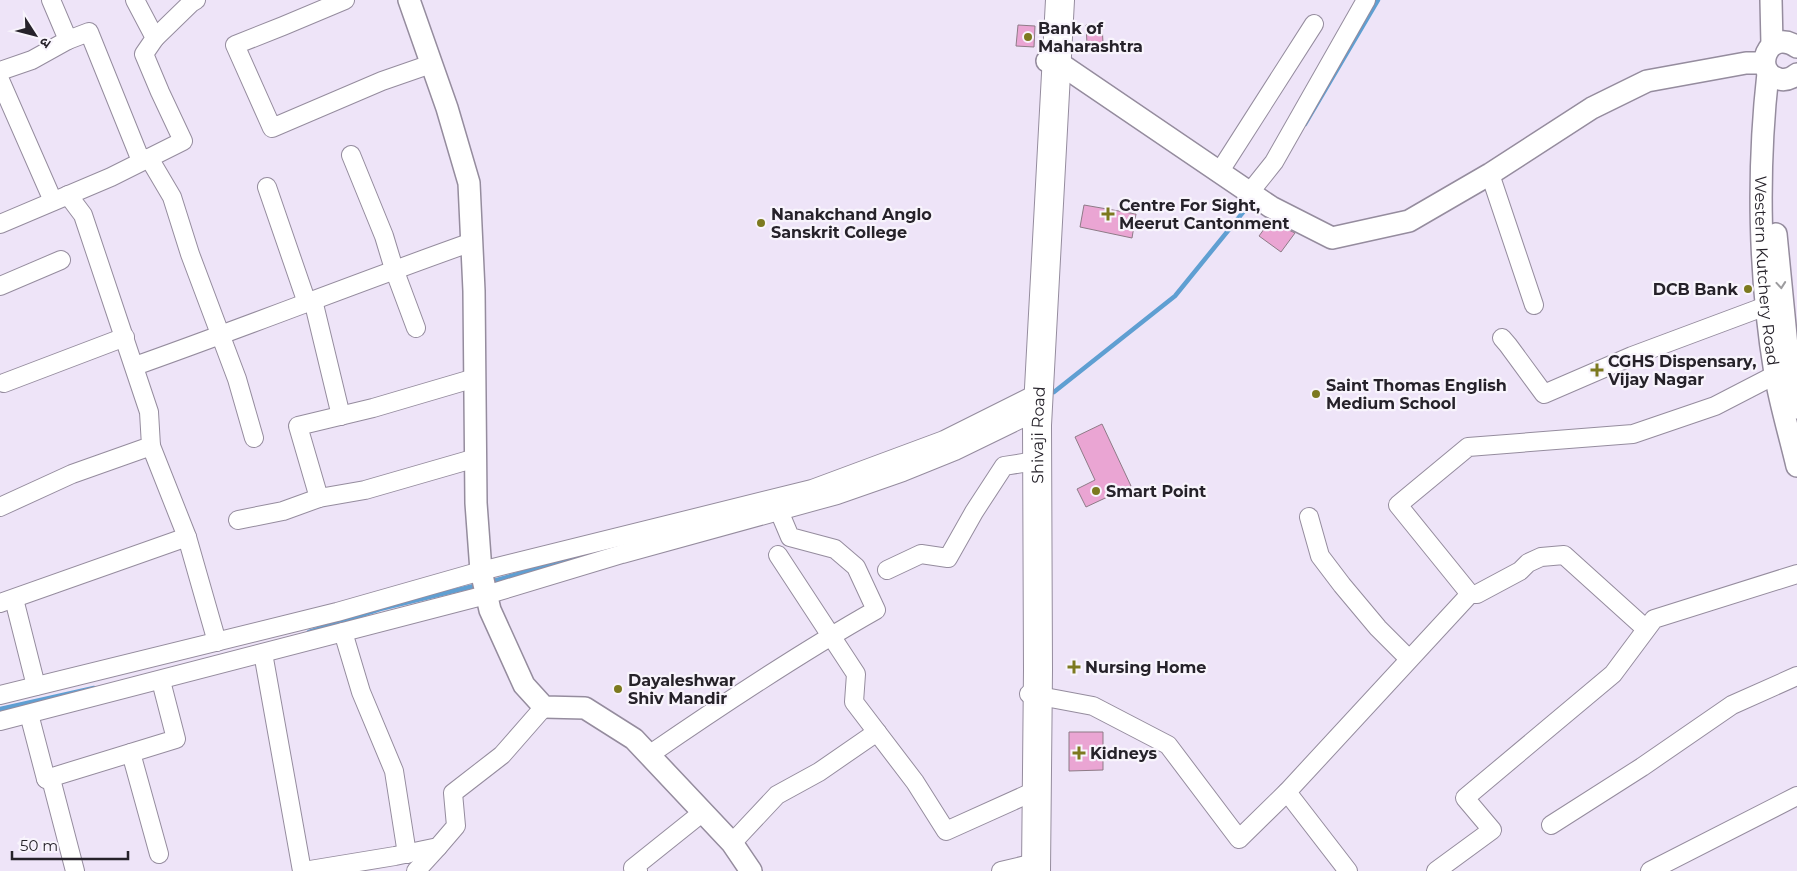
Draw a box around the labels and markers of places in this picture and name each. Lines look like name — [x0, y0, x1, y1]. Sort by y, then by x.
place label: Bank of Maharashtra — [1038, 19, 1143, 56]
marker: Bank of Maharashtra — [1022, 31, 1034, 43]
place label: Centre For Sight, Meerut Cantonment — [1119, 196, 1290, 233]
place label: Nanakchand Anglo Sanskrit College — [771, 205, 932, 242]
marker: Centre For Sight, Meerut Cantonment — [1101, 207, 1115, 221]
marker: Nanakchand Anglo Sanskrit College — [755, 217, 767, 229]
place label: DCB Bank — [1653, 280, 1739, 299]
marker: DCB Bank — [1742, 283, 1754, 295]
place label: CGHS Dispensary, Vijay Nagar — [1607, 352, 1756, 389]
marker: CGHS Dispensary, Vijay Nagar — [1590, 363, 1604, 377]
place label: Saint Thomas English Medium School — [1326, 376, 1507, 413]
marker: Saint Thomas English Medium School — [1310, 388, 1322, 400]
place label: Smart Point — [1106, 482, 1206, 501]
marker: Smart Point — [1090, 485, 1102, 497]
place label: Nursing Home — [1085, 658, 1206, 677]
marker: Nursing Home — [1067, 660, 1081, 674]
place label: Dayaleshwar Shiv Mandir — [628, 671, 736, 708]
marker: Dayaleshwar Shiv Mandir — [612, 683, 624, 695]
place label: Kidneys — [1090, 744, 1157, 763]
marker: Kidneys — [1072, 746, 1086, 760]

